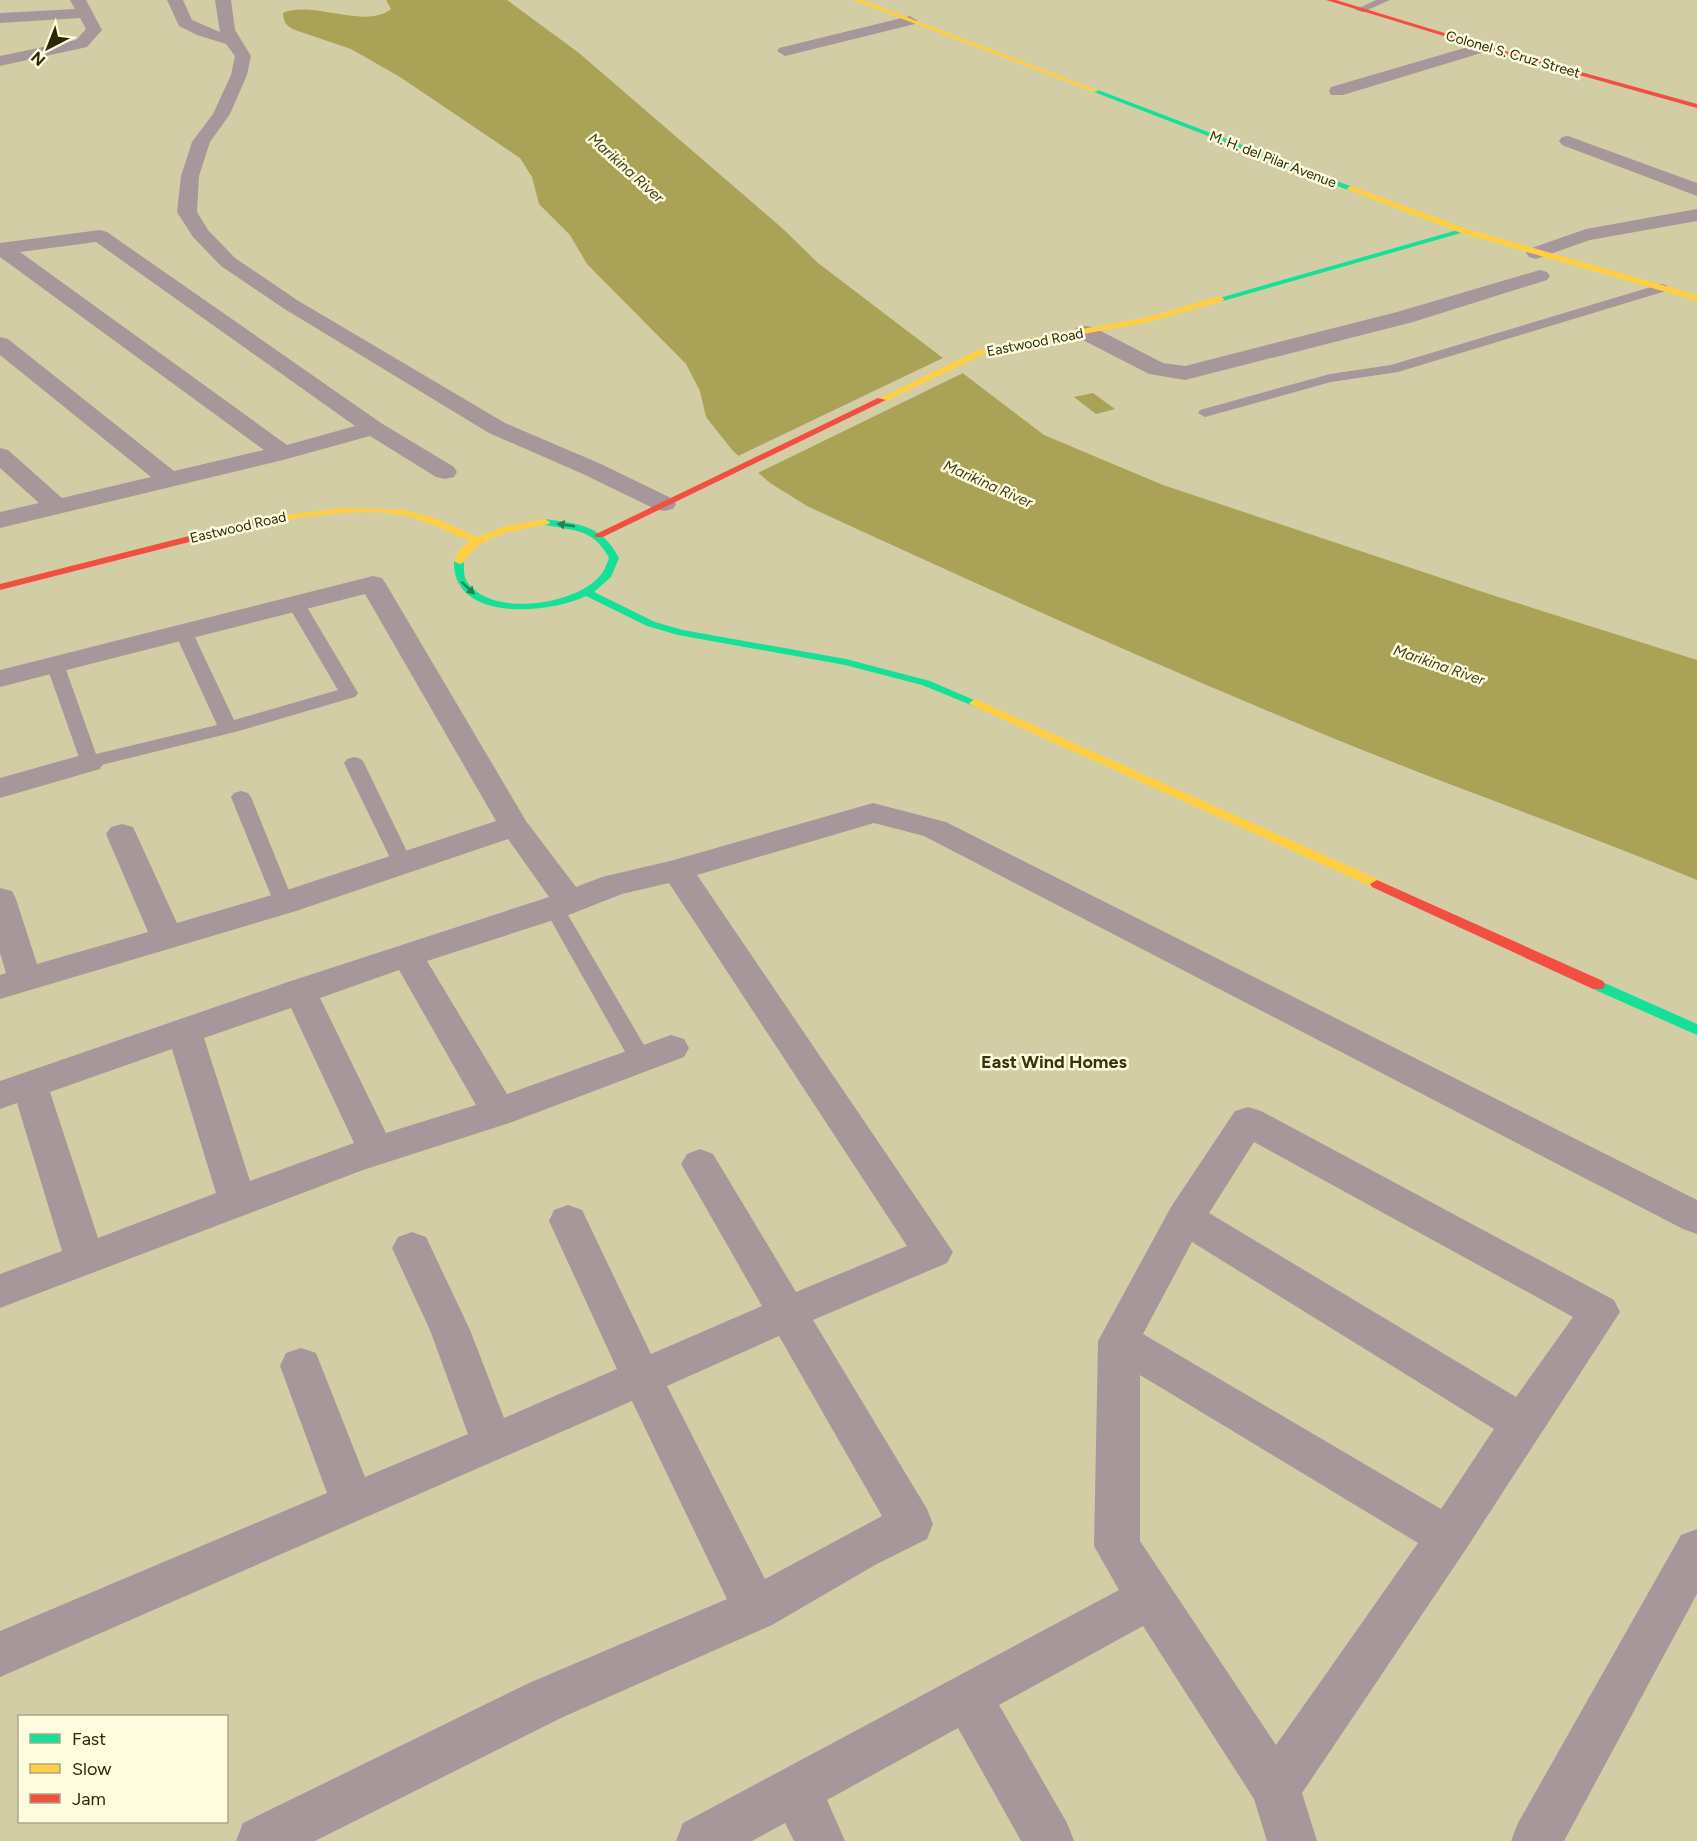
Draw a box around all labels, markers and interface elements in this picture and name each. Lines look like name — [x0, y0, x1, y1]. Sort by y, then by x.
north arrow — [18, 18, 78, 78]
street label: Colonel S. Cruz Street — [1444, 27, 1582, 82]
text: N — [27, 48, 49, 70]
street label: M. H. del Pilar Avenue — [1207, 127, 1339, 192]
water label: Marikina River — [584, 129, 668, 207]
street label: Eastwood Road — [985, 325, 1085, 360]
water label: Marikina River — [941, 456, 1036, 512]
street label: Eastwood Road — [188, 508, 288, 547]
one-way arrow — [556, 520, 575, 529]
one-way arrow — [461, 581, 476, 595]
water label: Marikina River — [1391, 641, 1488, 689]
district label: East Wind Homes — [981, 1051, 1128, 1073]
legend — [18, 1715, 228, 1823]
text: Fast — [72, 1728, 106, 1750]
text: Slow — [72, 1758, 111, 1780]
text: Jam — [72, 1788, 106, 1810]

